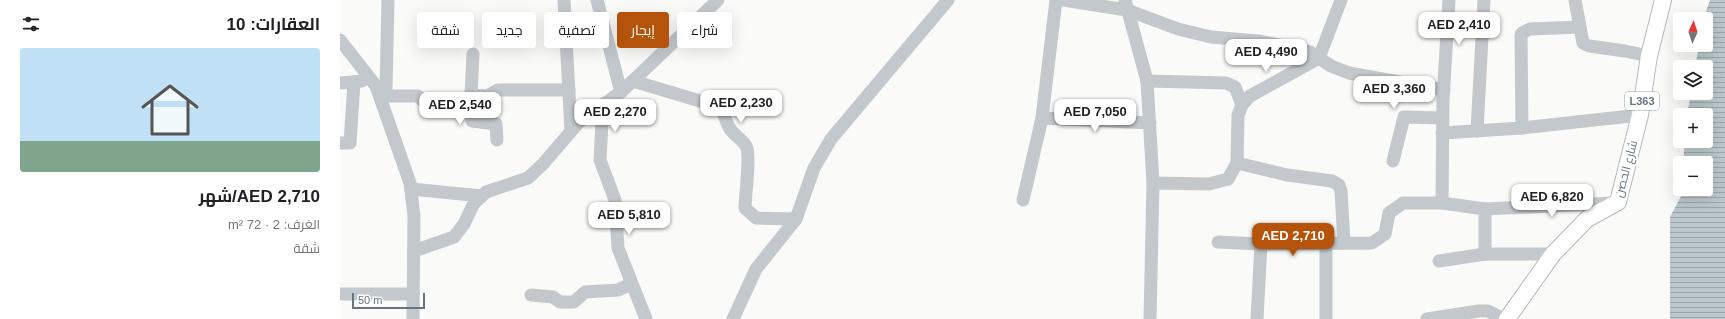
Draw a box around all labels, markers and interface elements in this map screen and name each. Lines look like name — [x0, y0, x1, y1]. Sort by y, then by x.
chip: شقة — [417, 12, 474, 48]
chip: جديد — [482, 12, 536, 48]
chip: تصفية — [544, 12, 609, 48]
chip: إيجار — [617, 12, 669, 48]
chip: شراء — [677, 12, 732, 48]
pin: AED 2,410 — [1413, 12, 1505, 46]
north arrow — [1673, 12, 1713, 52]
map controls — [1673, 12, 1713, 196]
icon: filters — [20, 13, 42, 35]
text: العقارات: 10 — [227, 15, 320, 34]
text: AED 2,410 — [1427, 17, 1491, 32]
pin: AED 4,490 — [1220, 39, 1312, 73]
text: AED 4,490 — [1234, 44, 1298, 59]
button: layers — [1673, 60, 1713, 100]
icon: home — [134, 74, 206, 146]
pin: AED 3,360 — [1348, 76, 1440, 110]
text: AED 3,360 — [1362, 81, 1426, 96]
pin: AED 2,230 — [695, 90, 787, 124]
pin: AED 2,540 — [414, 92, 506, 126]
road number: L363 — [1625, 92, 1659, 110]
text: AED 2,230 — [709, 95, 773, 110]
text: AED 2,540 — [428, 97, 492, 112]
pin: AED 2,270 — [569, 99, 661, 133]
pin: AED 7,050 — [1049, 99, 1141, 133]
text: AED 2,270 — [583, 104, 647, 119]
text: AED 7,050 — [1063, 104, 1127, 119]
button: + — [1673, 108, 1713, 148]
street label: شارع الحصن — [1612, 139, 1641, 199]
button: − — [1673, 156, 1713, 196]
pin: AED 6,820 — [1506, 184, 1598, 218]
text: AED 2,710/شهر — [199, 187, 320, 206]
text: AED 6,820 — [1520, 189, 1584, 204]
pin: AED 5,810 — [583, 202, 675, 236]
text: AED 5,810 — [597, 207, 661, 222]
text: الغرف: 2 · 72 m² — [228, 217, 320, 232]
pin: AED 2,710 — [1247, 223, 1339, 257]
text: AED 2,710 — [1261, 228, 1325, 243]
text: شقة — [293, 241, 320, 256]
scale bar — [352, 291, 425, 310]
text: 50 m — [358, 294, 382, 306]

